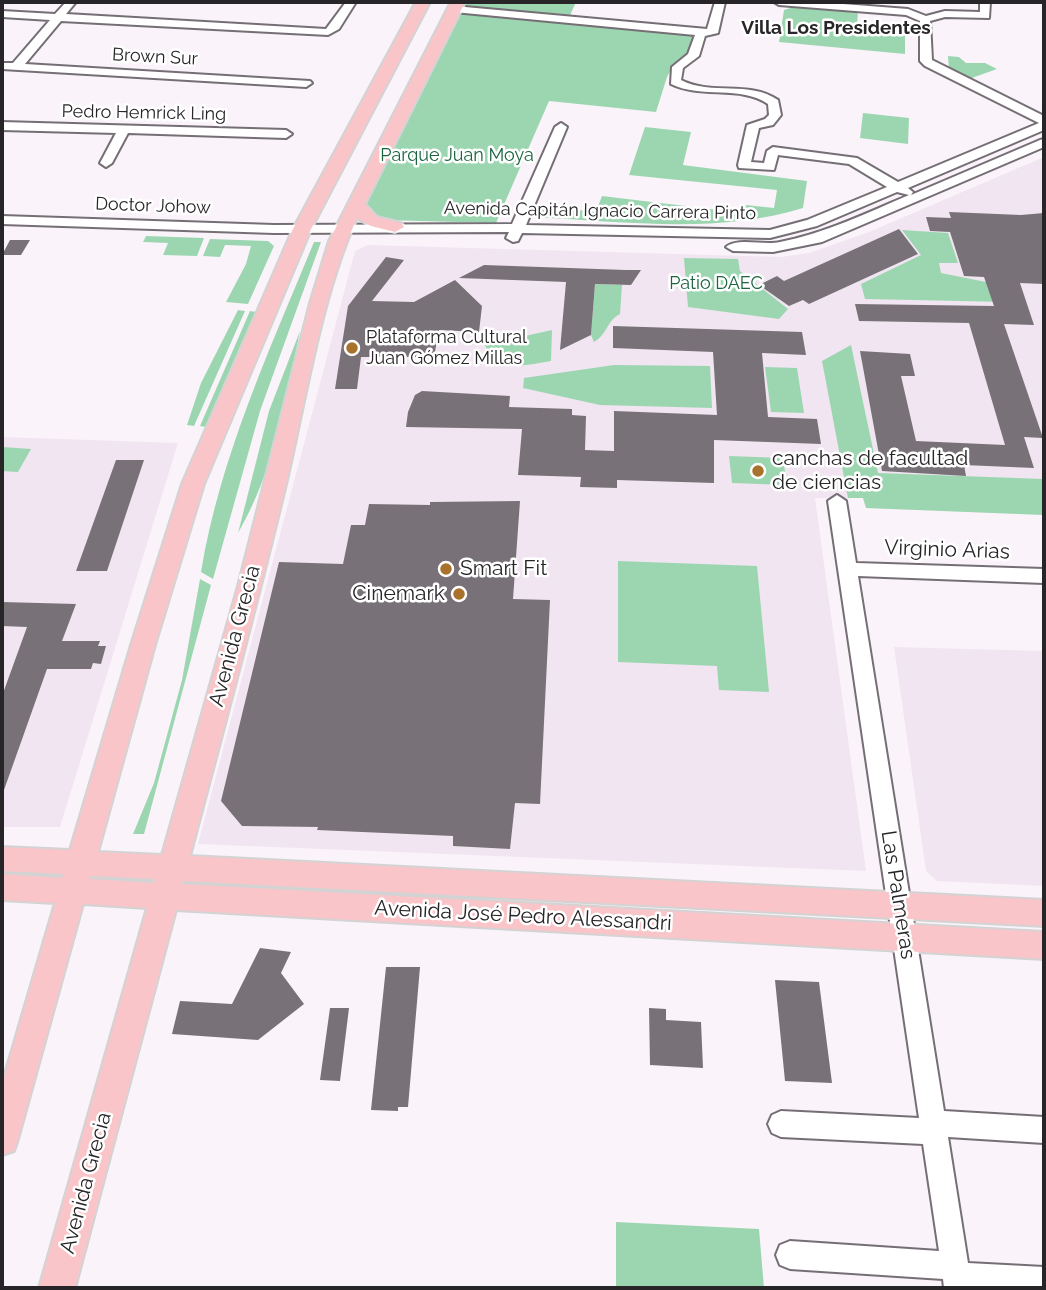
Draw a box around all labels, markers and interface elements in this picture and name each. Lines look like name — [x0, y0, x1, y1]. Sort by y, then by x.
district label: Villa Los Presidentes — [741, 17, 931, 39]
street label: Brown Sur — [111, 44, 199, 70]
street label: Pedro Hemrick Ling — [62, 101, 226, 125]
park label: Parque Juan Moya — [380, 145, 534, 167]
street label: Doctor Johow — [95, 193, 211, 219]
street label: Avenida Capitán Ignacio Carrera Pinto — [444, 197, 756, 225]
park label: Patio DAEC — [669, 273, 763, 295]
place label: Plataforma Cultural Juan Gómez Millas — [366, 327, 527, 370]
marker: Plataforma Cultural Juan Gómez Millas — [344, 340, 360, 356]
place label: canchas de facultad de ciencias — [772, 446, 968, 496]
marker: canchas de facultad de ciencias — [750, 463, 766, 479]
street label: Virginio Arias — [884, 535, 1010, 565]
place label: Smart Fit — [460, 556, 547, 582]
marker: Smart Fit — [438, 561, 454, 577]
street label: Avenida Grecia — [204, 563, 266, 709]
place label: Cinemark — [352, 581, 445, 607]
marker: Cinemark — [451, 586, 467, 602]
street label: Las Palmeras — [875, 829, 921, 961]
street label: Avenida José Pedro Alessandri — [374, 896, 672, 936]
street label: Avenida Grecia — [55, 1110, 117, 1256]

